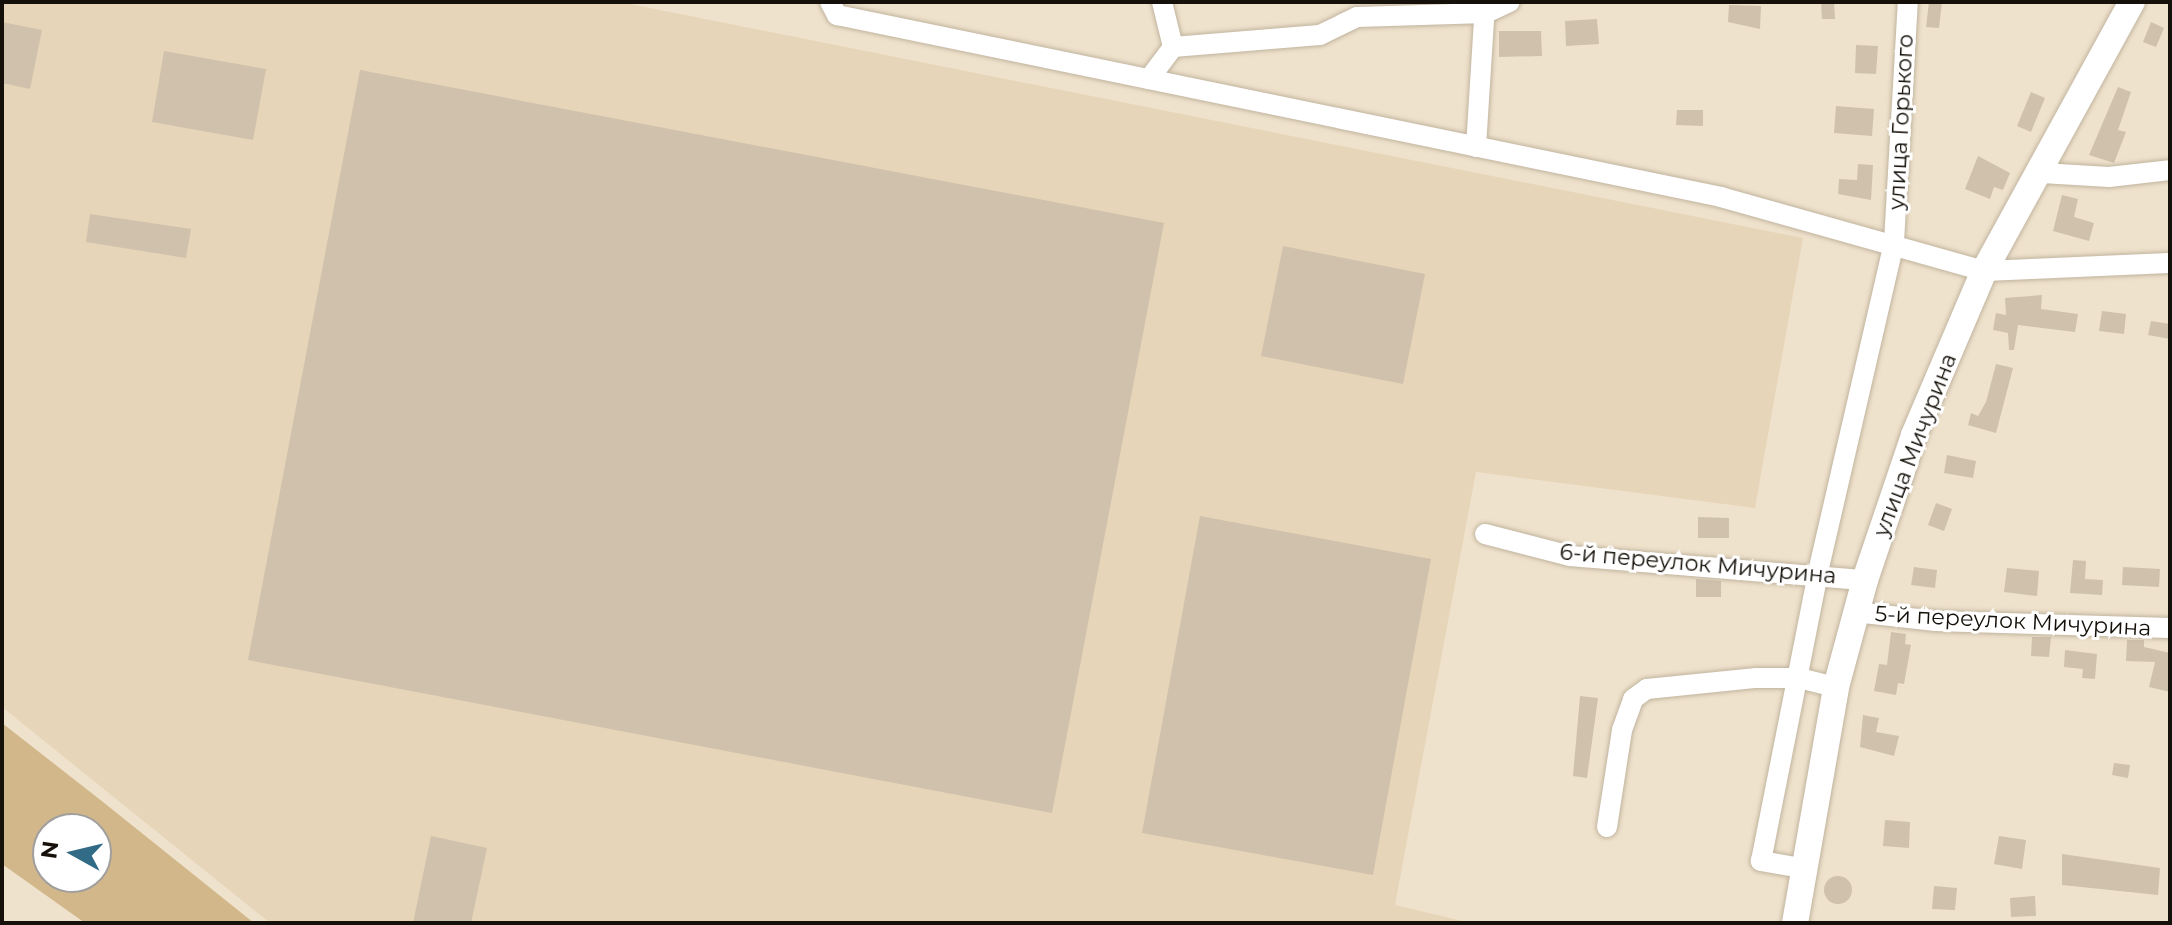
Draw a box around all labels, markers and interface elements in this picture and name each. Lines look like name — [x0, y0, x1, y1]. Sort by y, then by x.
street label: улица Горького — [1883, 33, 1919, 211]
street label: улица Мичурина — [1868, 350, 1962, 540]
street label: 6-й переулок Мичурина — [1559, 539, 1837, 589]
street label: 5-й переулок Мичурина — [1874, 601, 2152, 641]
north arrow — [32, 813, 112, 893]
text: N — [35, 839, 64, 861]

